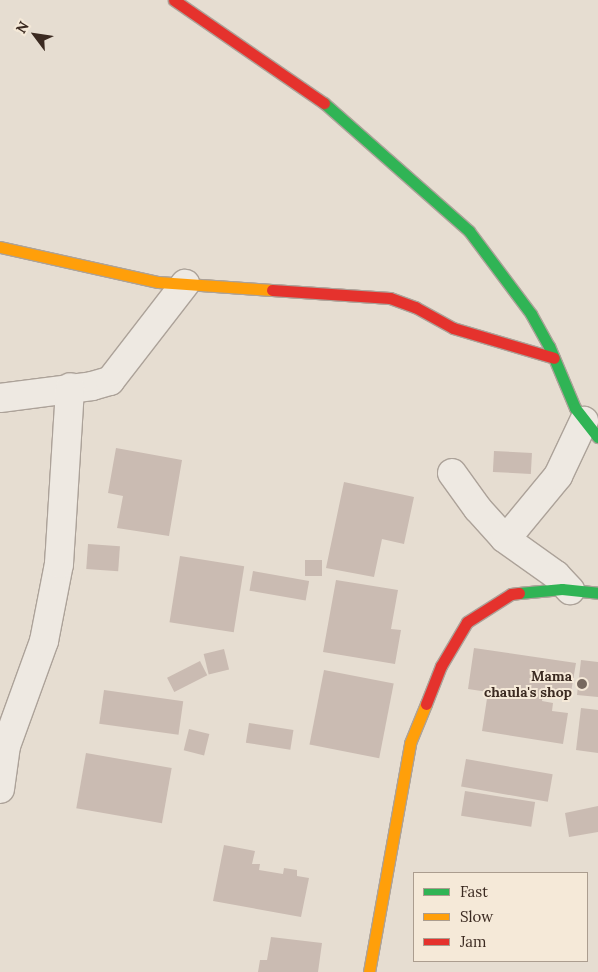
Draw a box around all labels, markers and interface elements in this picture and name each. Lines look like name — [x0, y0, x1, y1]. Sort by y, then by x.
north arrow — [10, 10, 60, 60]
text: N — [12, 18, 33, 37]
place label: Mama chaula's shop — [484, 668, 572, 700]
marker: Mama chaula's shop — [576, 678, 588, 690]
legend — [413, 872, 588, 962]
text: Fast — [460, 882, 488, 901]
text: Slow — [460, 907, 493, 926]
text: Jam — [460, 932, 487, 951]

